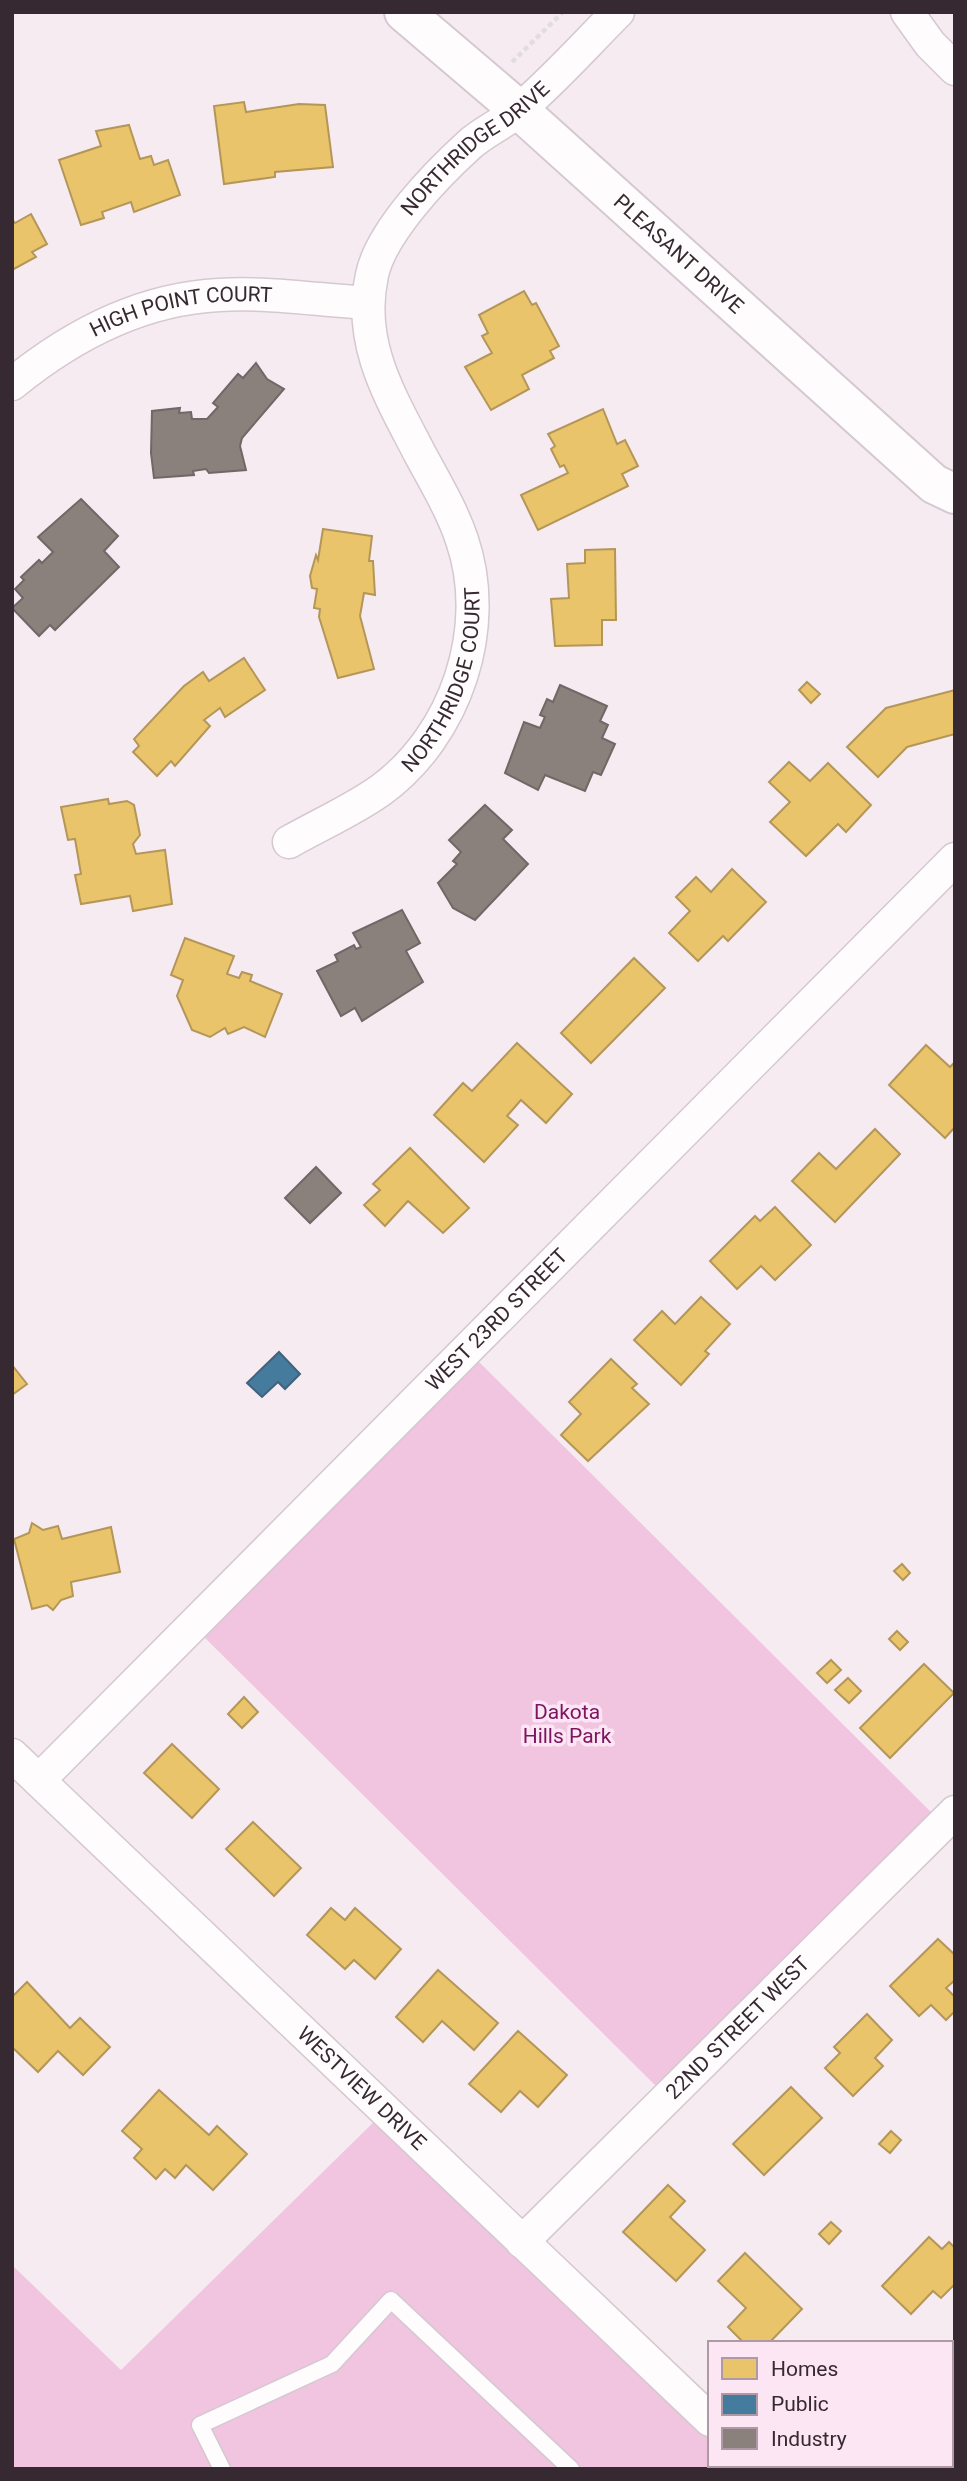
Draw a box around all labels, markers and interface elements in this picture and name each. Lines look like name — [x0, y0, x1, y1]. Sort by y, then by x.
street label: NORTHRIDGE DRIVE — [396, 76, 554, 220]
street label: PLEASANT DRIVE — [609, 189, 748, 318]
street label: HIGH POINT COURT — [86, 282, 273, 342]
street label: NORTHRIDGE COURT — [397, 586, 485, 777]
street label: WEST 23RD STREET — [421, 1243, 573, 1396]
park label: Dakota Hills Park — [523, 1700, 612, 1748]
street label: 22ND STREET WEST — [661, 1951, 815, 2104]
street label: WESTVIEW DRIVE — [292, 2021, 431, 2155]
legend — [708, 2341, 953, 2467]
text: Homes — [771, 2357, 838, 2381]
text: Public — [771, 2392, 829, 2416]
text: Industry — [771, 2427, 847, 2451]

